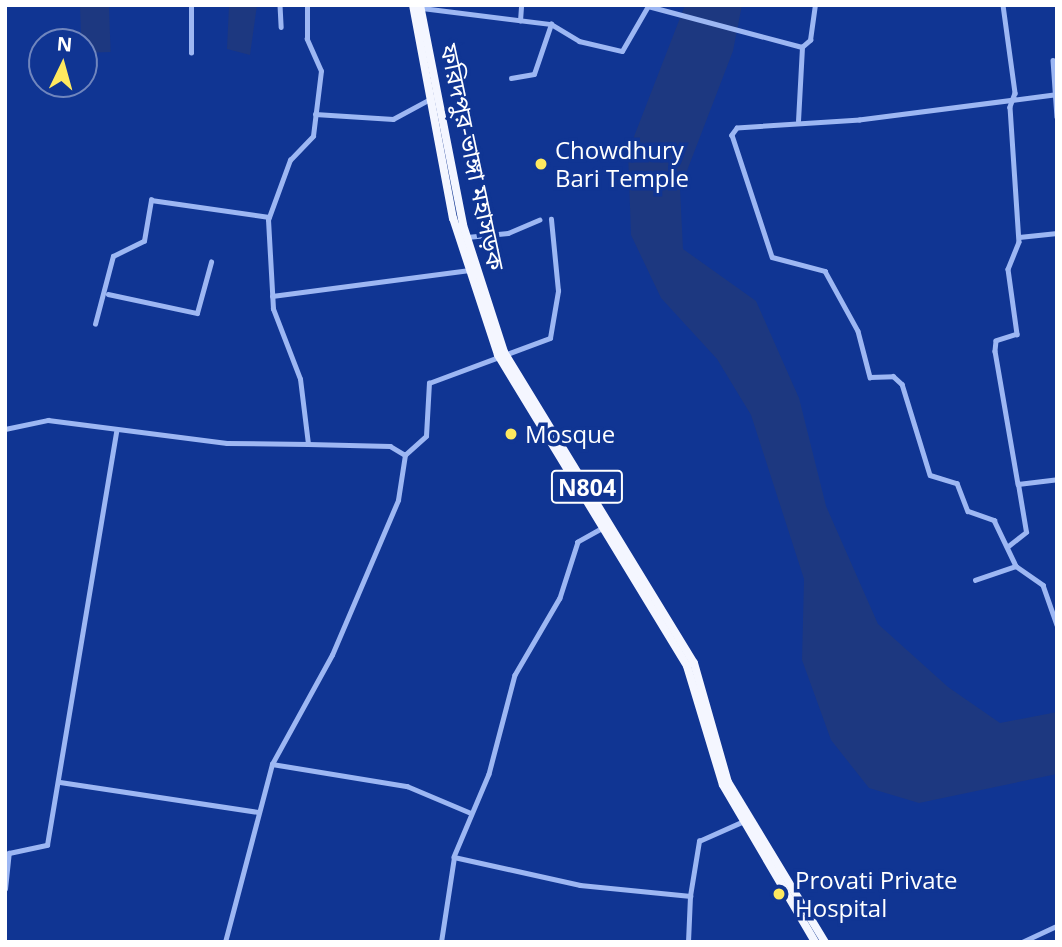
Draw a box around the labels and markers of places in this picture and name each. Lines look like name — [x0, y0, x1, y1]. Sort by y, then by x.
place label: Chowdhury Bari Temple — [555, 136, 689, 192]
marker: Chowdhury Bari Temple — [533, 156, 549, 172]
place label: Mosque — [525, 420, 615, 448]
marker: Mosque — [503, 426, 519, 442]
place label: Provati Private Hospital — [795, 866, 958, 922]
marker: Provati Private Hospital — [769, 884, 789, 904]

